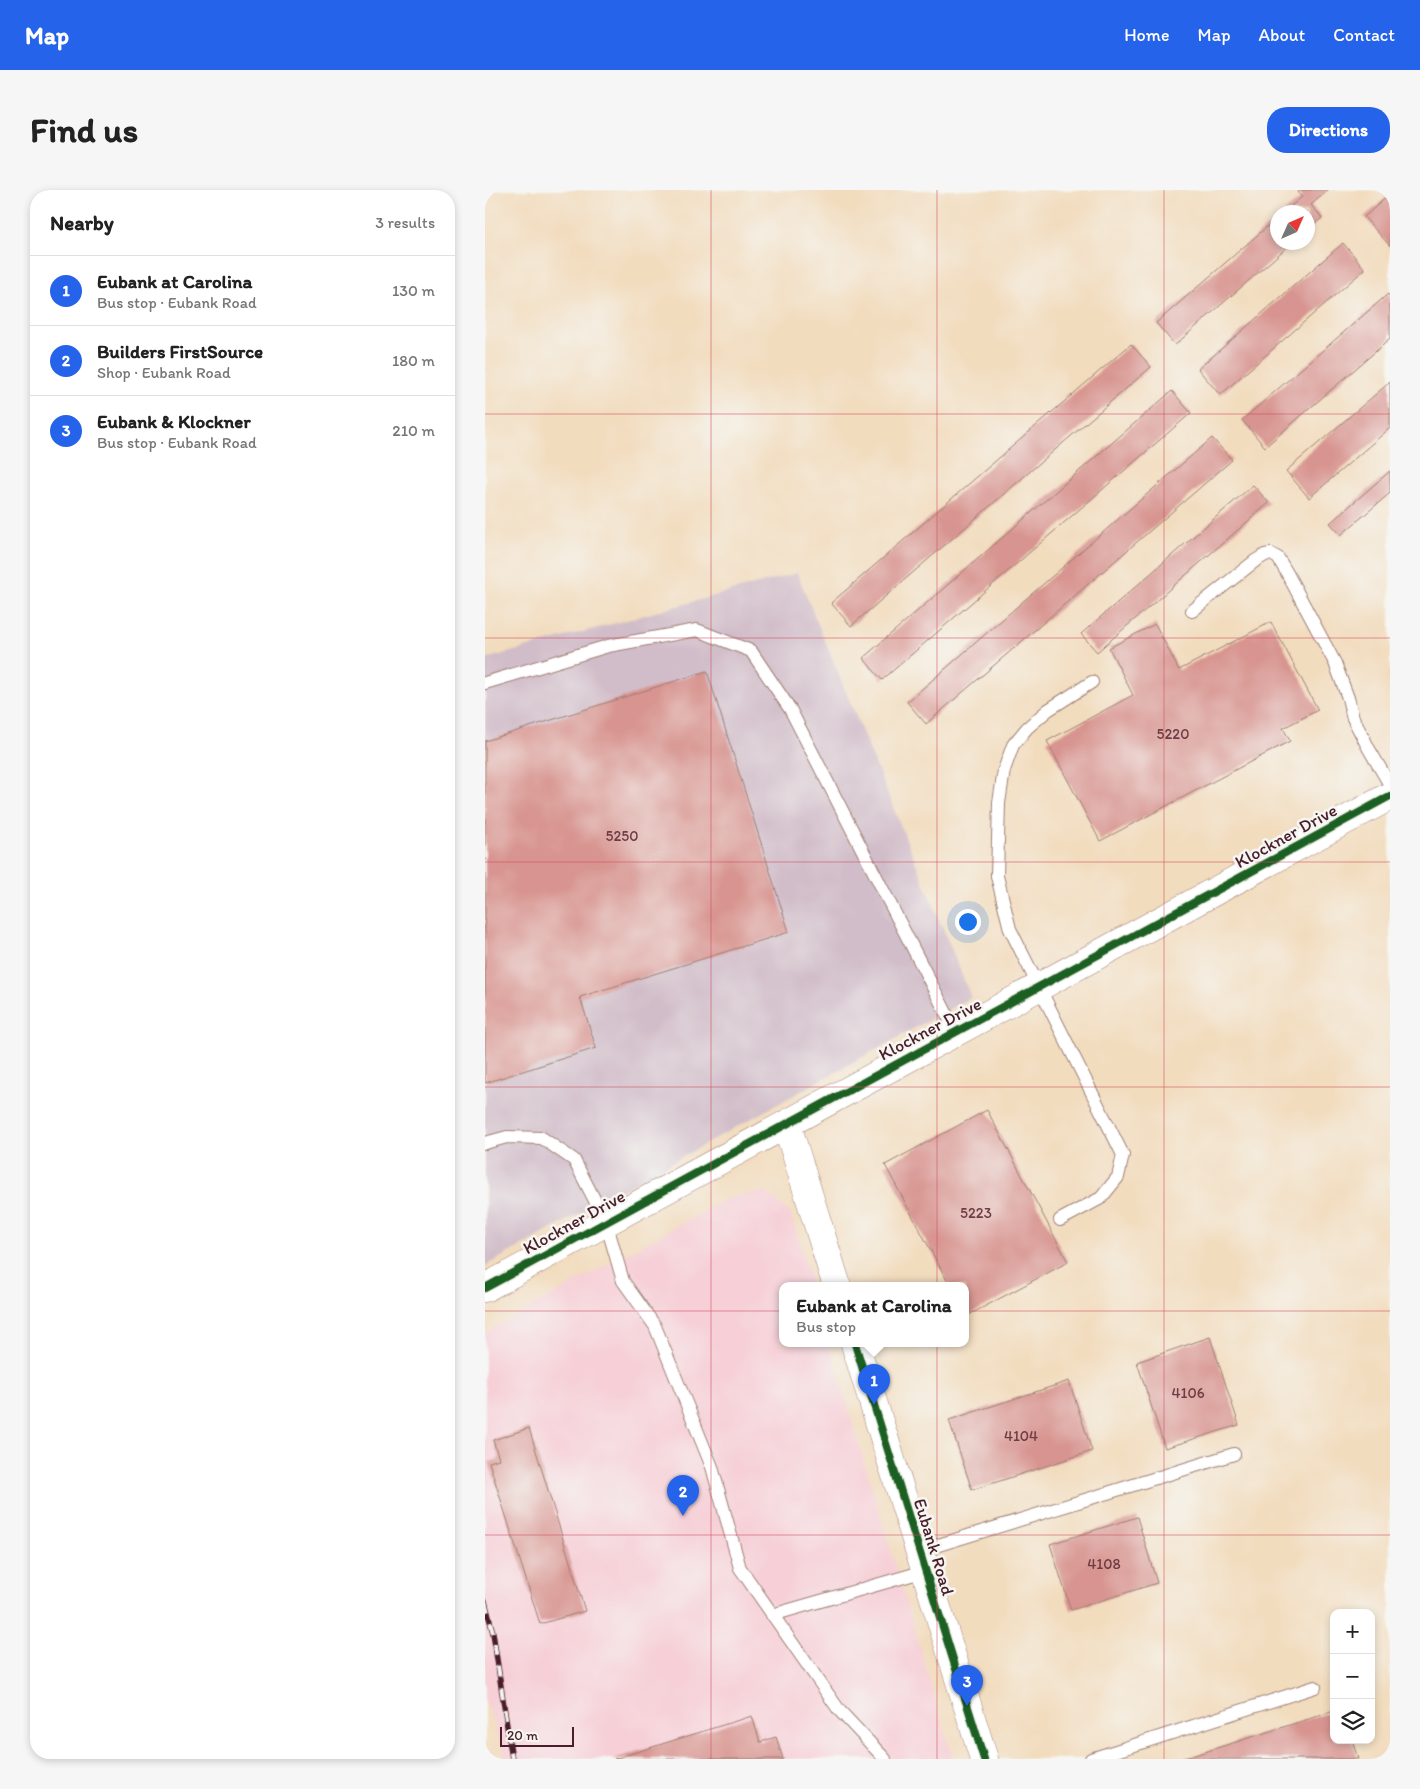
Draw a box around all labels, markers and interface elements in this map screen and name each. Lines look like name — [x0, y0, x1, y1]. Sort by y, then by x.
text: Map — [25, 21, 69, 50]
text: Home — [1124, 24, 1170, 46]
text: Map — [1198, 24, 1231, 46]
text: About — [1259, 24, 1305, 46]
text: Contact — [1333, 24, 1395, 46]
button: Directions — [1267, 107, 1390, 153]
text: Find us — [30, 109, 138, 151]
north arrow — [1270, 205, 1315, 250]
text: Nearby — [50, 210, 114, 235]
text: 3 results — [375, 213, 435, 232]
text: Eubank at Carolina — [97, 270, 252, 293]
text: 1 — [62, 281, 70, 300]
text: 130 m — [392, 281, 435, 300]
text: Bus stop · Eubank Road — [97, 293, 257, 312]
text: Builders FirstSource — [97, 340, 263, 363]
text: 2 — [62, 351, 70, 370]
text: 180 m — [392, 351, 435, 370]
text: Shop · Eubank Road — [97, 363, 231, 382]
text: Eubank & Klockner — [97, 410, 251, 433]
text: 3 — [62, 421, 70, 440]
text: 210 m — [392, 421, 435, 440]
text: Bus stop · Eubank Road — [97, 433, 257, 452]
house number: 5220 — [1157, 725, 1189, 743]
street label: Klockner Drive — [1231, 799, 1341, 873]
house number: 5250 — [606, 827, 638, 845]
your location — [955, 909, 981, 935]
street label: Klockner Drive — [875, 993, 985, 1065]
street label: Klockner Drive — [519, 1185, 629, 1259]
house number: 5223 — [960, 1204, 992, 1222]
popup — [779, 1282, 969, 1347]
text: Eubank at Carolina — [796, 1294, 952, 1317]
text: Bus stop — [796, 1317, 856, 1336]
pin: 1 — [858, 1364, 890, 1405]
house number: 4106 — [1171, 1384, 1205, 1402]
house number: 4104 — [1004, 1427, 1038, 1445]
pin: 2 — [667, 1475, 699, 1516]
street label: Eubank Road — [909, 1496, 959, 1598]
house number: 4108 — [1087, 1555, 1121, 1573]
map controls — [1330, 1609, 1375, 1744]
button: + — [1330, 1609, 1375, 1654]
button: − — [1330, 1654, 1375, 1699]
pin: 3 — [951, 1665, 983, 1706]
button: layers — [1330, 1699, 1375, 1744]
scale bar — [500, 1724, 574, 1747]
text: 20 m — [507, 1727, 538, 1744]

